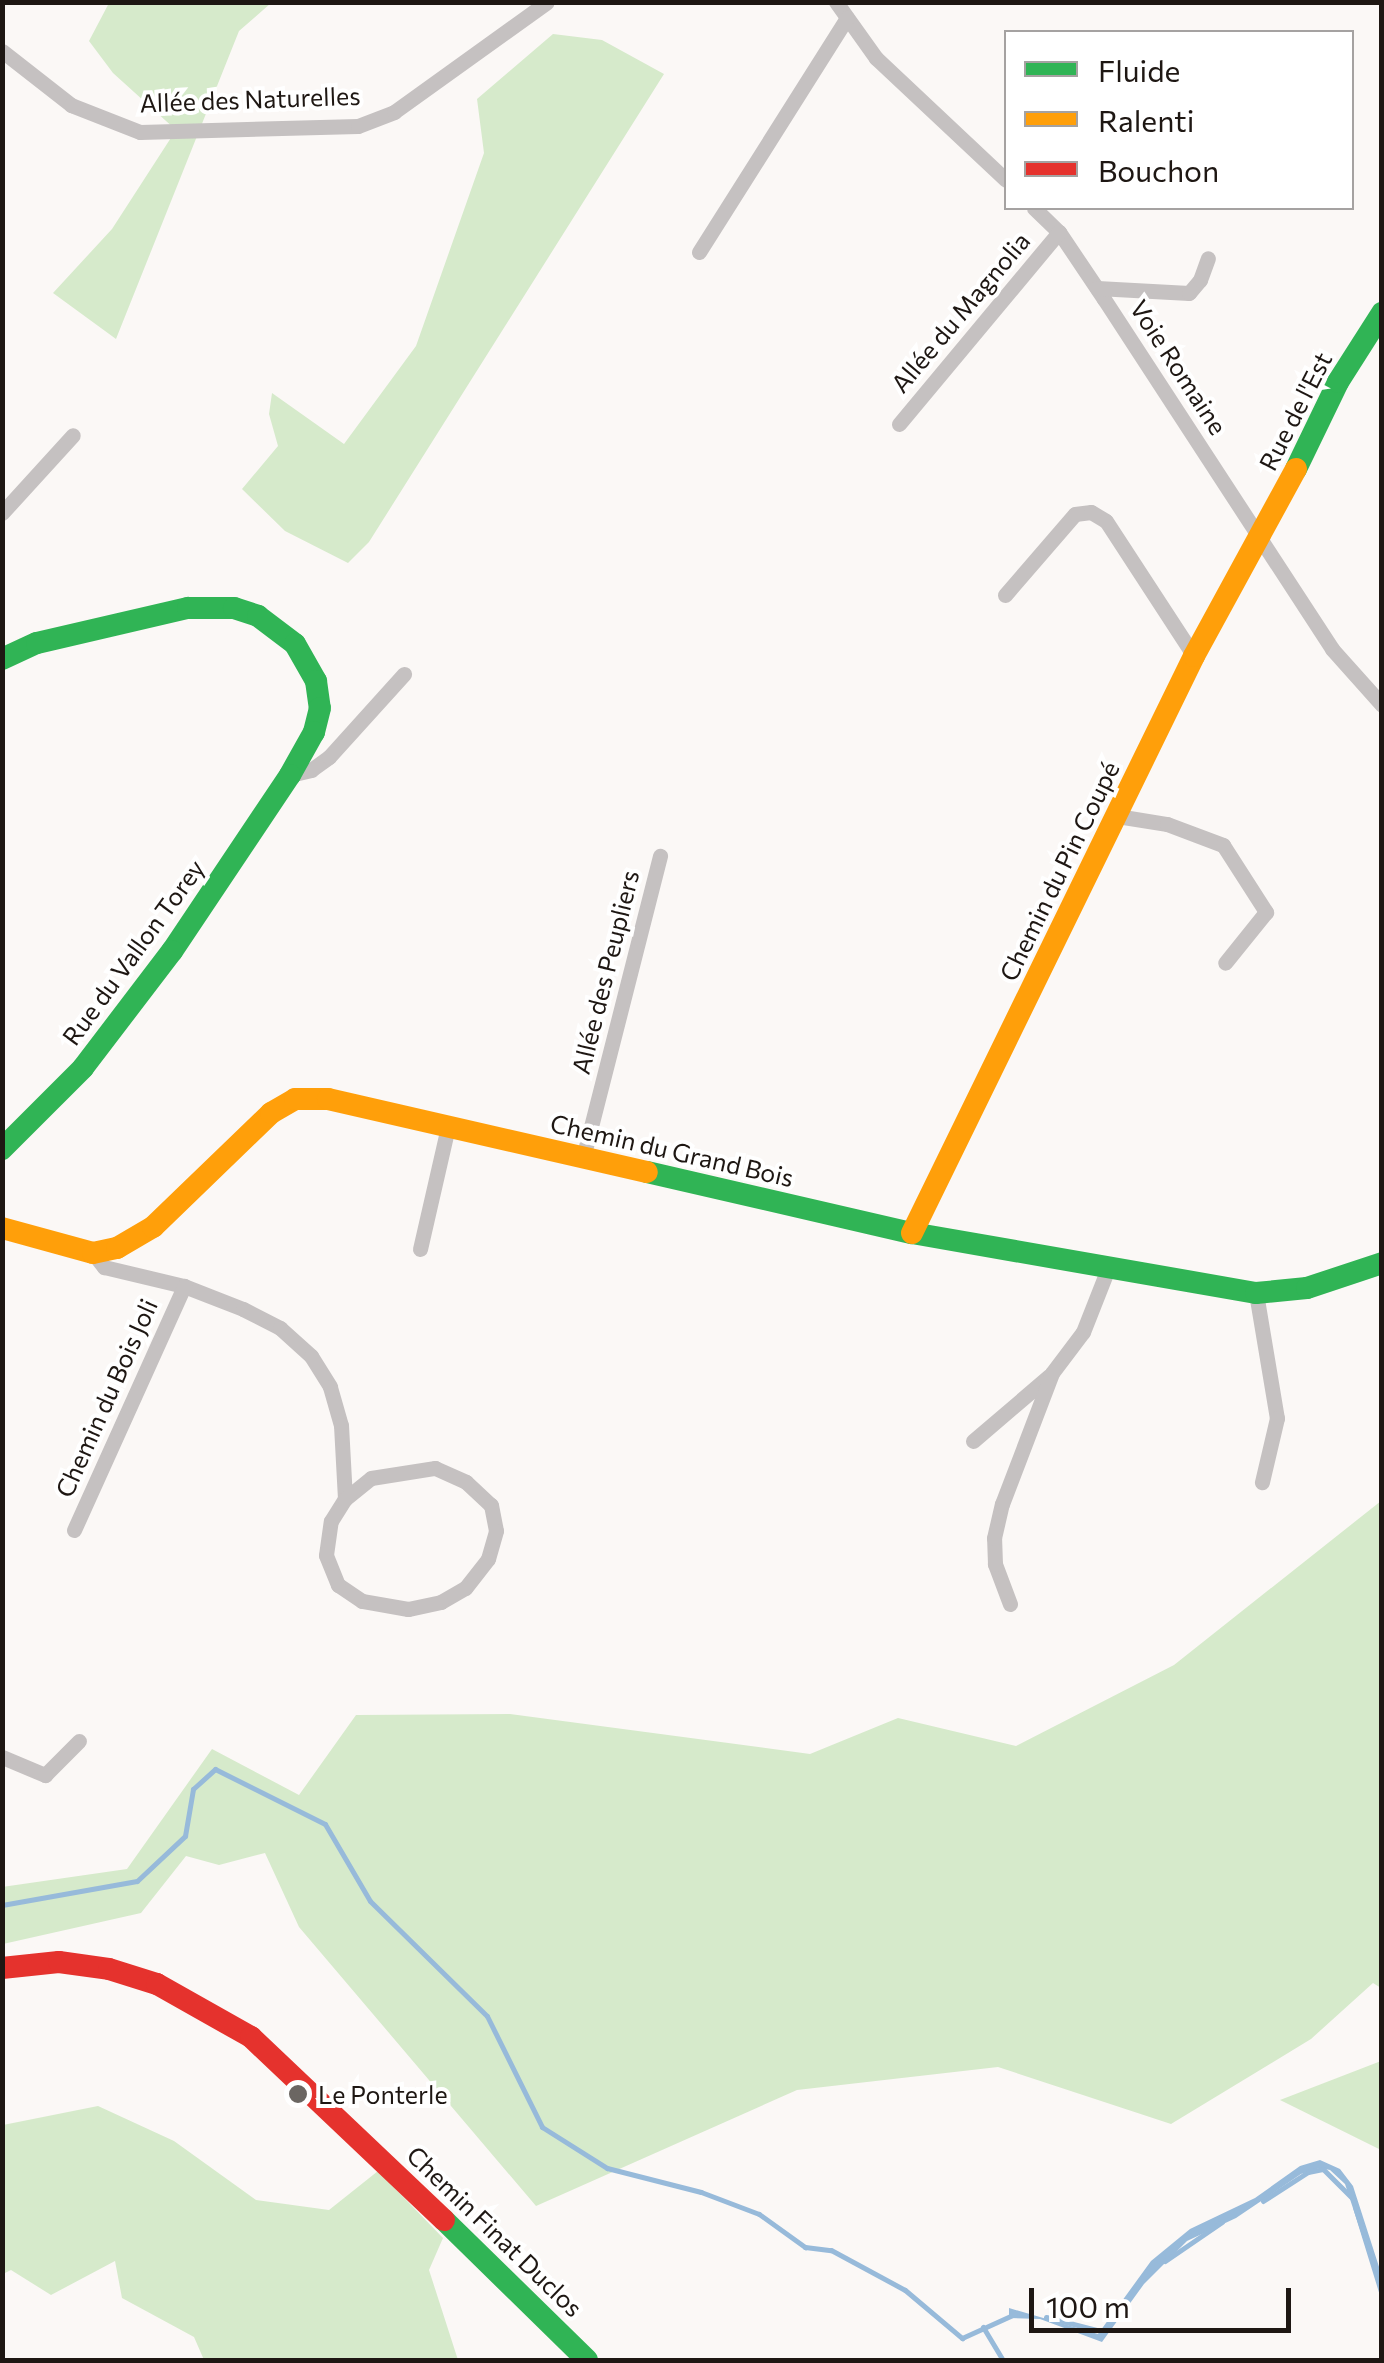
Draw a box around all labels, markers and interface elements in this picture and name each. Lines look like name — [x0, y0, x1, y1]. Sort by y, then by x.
legend — [1004, 30, 1354, 210]
text: Fluide — [1098, 51, 1180, 88]
street label: Allée des Naturelles — [139, 80, 361, 118]
text: Ralenti — [1098, 101, 1194, 138]
text: Bouchon — [1098, 151, 1219, 188]
street label: Allée du Magnolia — [884, 226, 1036, 398]
street label: Voie Romaine — [1124, 294, 1234, 440]
street label: Rue de l'Est — [1252, 347, 1338, 475]
street label: Chemin du Pin Coupé — [993, 756, 1125, 986]
street label: Rue du Vallon Torey — [56, 853, 210, 1051]
street label: Allée des Peupliers — [565, 867, 645, 1077]
street label: Chemin du Grand Bois — [547, 1107, 797, 1193]
street label: Chemin du Bois Joli — [49, 1294, 163, 1502]
place label: Le Ponterle — [318, 2079, 448, 2109]
marker: Le Ponterle — [287, 2083, 309, 2105]
street label: Chemin Finat Duclos — [401, 2140, 589, 2322]
scale bar — [1034, 2268, 1296, 2330]
text: 100 m — [1046, 2287, 1130, 2324]

